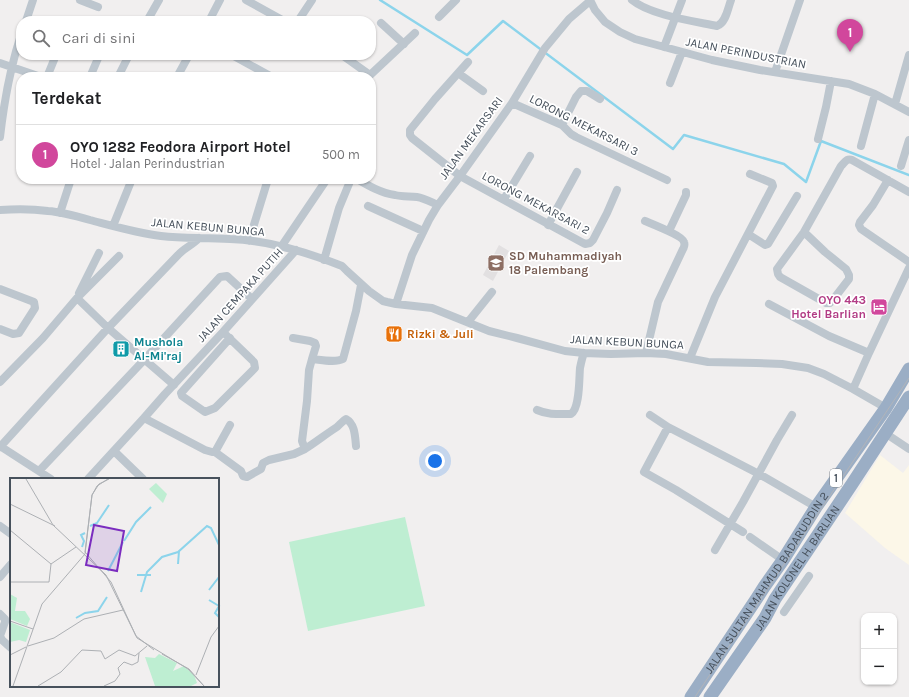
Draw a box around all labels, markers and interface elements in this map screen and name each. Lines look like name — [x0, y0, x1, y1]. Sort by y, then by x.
search box — [16, 16, 376, 60]
pin: 1 — [837, 19, 863, 52]
icon: search — [30, 27, 52, 49]
text: Cari di sini — [62, 29, 136, 47]
street label: JALAN PERINDUSTRIAN — [685, 34, 807, 72]
text: Terdekat — [32, 88, 101, 108]
street label: LORONG MEKARSARI 3 — [527, 91, 641, 159]
street label: JALAN MEKARSARI — [436, 94, 506, 182]
text: OYO 1282 Feodora Airport Hotel — [70, 138, 291, 156]
text: 1 — [43, 147, 47, 162]
text: 500 m — [322, 147, 360, 162]
text: Hotel · Jalan Perindustrian — [70, 156, 225, 171]
street label: LORONG MEKARSARI 2 — [480, 169, 592, 237]
street label: JALAN KEBUN BUNGA — [151, 215, 265, 239]
street label: JALAN CEMPAKA PUTIH — [194, 245, 286, 345]
place label: SD Muhammadiyah 18 Palembang — [509, 249, 622, 277]
school or university icon: SD Muhammadiyah 18 Palembang — [486, 253, 506, 273]
place label: OYO 443 Hotel Barlian — [791, 293, 866, 321]
hotel icon: OYO 443 Hotel Barlian — [869, 297, 889, 317]
restaurant icon: Rizki & Juli — [384, 324, 404, 344]
place label: Rizki & Juli — [407, 327, 474, 341]
street label: JALAN KEBUN BUNGA — [570, 332, 684, 352]
place label: Mushola Al-Mi'raj — [134, 335, 183, 363]
building icon: Mushola Al-Mi'raj — [111, 339, 131, 359]
your location — [425, 451, 445, 471]
road number: 1 — [830, 469, 842, 487]
inset map — [10, 478, 219, 687]
street label: JALAN SULTAN MAHMUD BADARUDDIN 2 — [702, 489, 831, 676]
street label: JALAN KOLONEL H. BARLIAN — [752, 503, 843, 633]
map controls — [861, 613, 897, 685]
button: + — [861, 613, 897, 649]
button: − — [861, 649, 897, 685]

